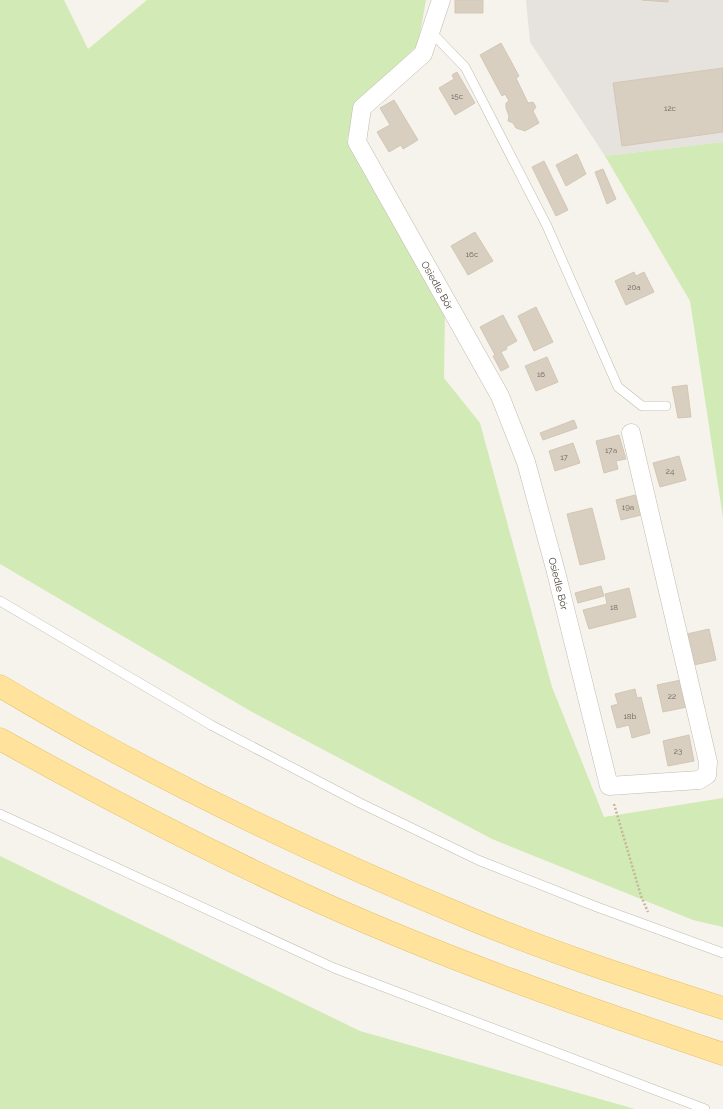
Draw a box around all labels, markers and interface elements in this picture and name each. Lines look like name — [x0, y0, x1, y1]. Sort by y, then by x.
house number: 15c — [451, 91, 464, 101]
house number: 12c — [664, 103, 677, 113]
house number: 16c — [466, 249, 479, 259]
street label: Osiedle Bór — [419, 259, 455, 312]
house number: 20a — [627, 282, 641, 292]
house number: 16 — [537, 369, 545, 379]
house number: 17a — [605, 445, 617, 455]
house number: 17 — [560, 452, 569, 462]
house number: 24 — [666, 466, 675, 476]
house number: 19a — [622, 502, 634, 512]
street label: Osiedle Bór — [546, 556, 570, 612]
house number: 18 — [610, 602, 618, 612]
house number: 22 — [668, 691, 676, 701]
house number: 18b — [623, 711, 637, 721]
house number: 23 — [674, 746, 682, 756]

